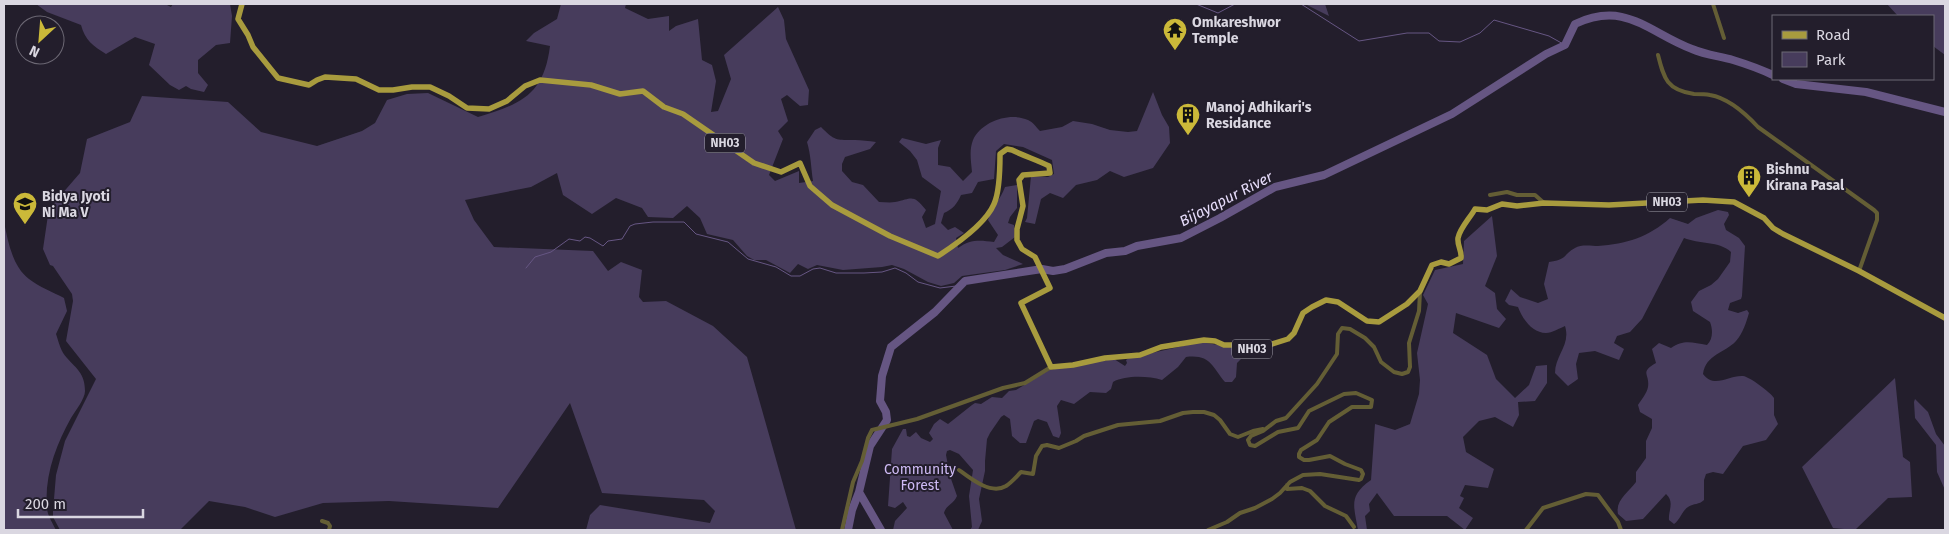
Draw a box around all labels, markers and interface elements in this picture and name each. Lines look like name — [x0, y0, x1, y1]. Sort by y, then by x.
place label: Omkareshwor Temple — [1192, 14, 1281, 47]
north arrow — [15, 15, 65, 65]
legend — [1772, 15, 1934, 80]
temple icon: Omkareshwor Temple — [1162, 17, 1188, 51]
text: Road — [1816, 26, 1851, 44]
text: N — [27, 42, 42, 61]
text: Park — [1816, 51, 1846, 69]
place label: Manoj Adhikari's Residance — [1206, 99, 1312, 132]
building icon: Manoj Adhikari's Residance — [1175, 102, 1201, 136]
road number: NH03 — [705, 134, 745, 152]
place label: Bishnu Kirana Pasal — [1766, 161, 1845, 194]
building icon: Bishnu Kirana Pasal — [1736, 164, 1762, 198]
water label: Bijayapur River — [1176, 167, 1277, 230]
place label: Bidya Jyoti Ni Ma V — [42, 188, 110, 221]
school or university icon: Bidya Jyoti Ni Ma V — [12, 191, 38, 225]
road number: NH03 — [1647, 192, 1687, 212]
road number: NH03 — [1232, 339, 1272, 358]
park label: Community Forest — [884, 461, 956, 494]
scale bar — [18, 486, 142, 518]
text: 200 m — [25, 495, 66, 513]

